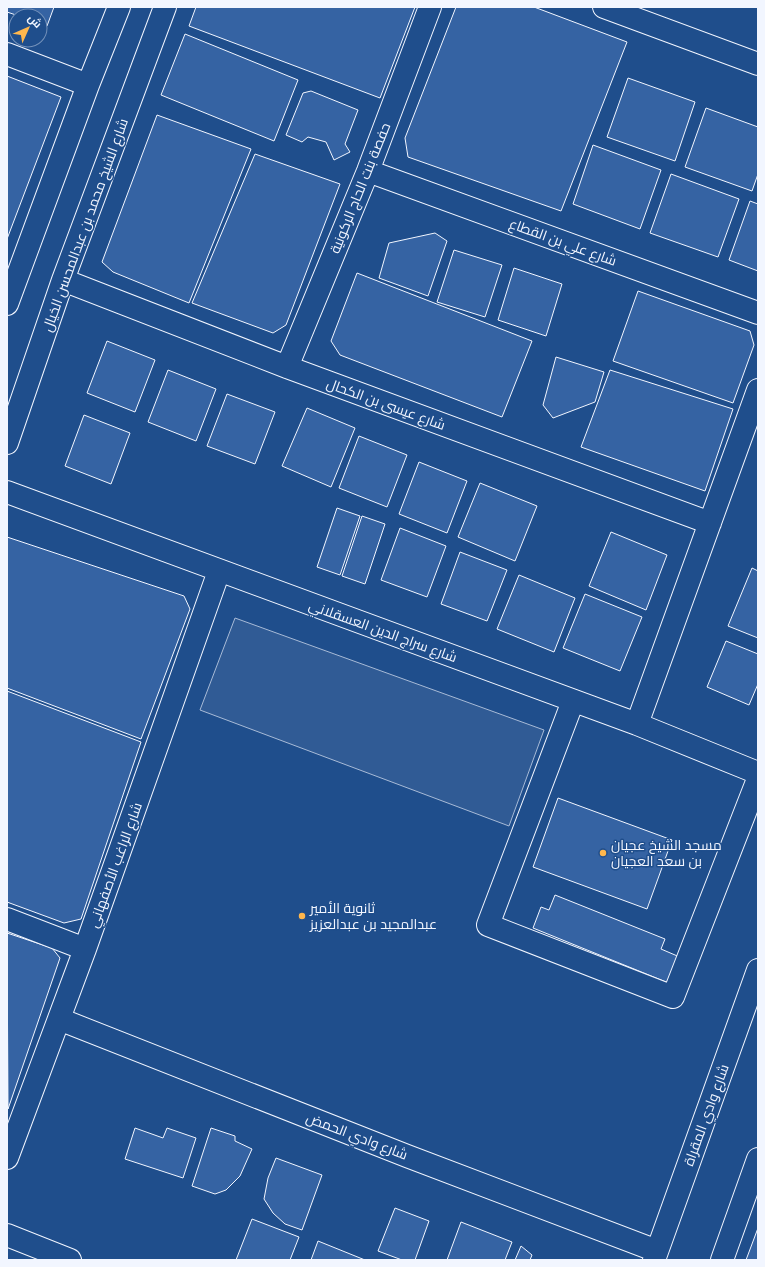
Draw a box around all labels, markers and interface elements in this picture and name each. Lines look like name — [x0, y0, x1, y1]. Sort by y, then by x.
north arrow — [8, 8, 48, 48]
text: ش — [25, 12, 44, 31]
street label: شارع الشيخ محمد بن عبدالمحسن الخيال — [39, 116, 132, 334]
street label: حفصة بنت الحاج الركونية — [326, 120, 394, 256]
street label: شارع علي بن القطاع — [506, 215, 619, 273]
street label: شارع عيسى بن الكحال — [324, 375, 448, 434]
street label: شارع سراج الدين العسقلاني — [305, 597, 459, 669]
street label: شارع الراغب الأصفهاني — [85, 800, 149, 931]
place label: مسجد الشيخ عجيان بن سعد العجيان — [611, 837, 722, 869]
marker: مسجد الشيخ عجيان بن سعد العجيان — [598, 848, 608, 858]
place label: ثانوية الأمير عبدالمجيد بن عبدالعزيز — [309, 900, 437, 932]
marker: ثانوية الأمير عبدالمجيد بن عبدالعزيز — [297, 911, 307, 921]
street label: شارع وادي المقراة — [680, 1062, 736, 1169]
street label: شارع وادي الحمض — [303, 1109, 410, 1166]

